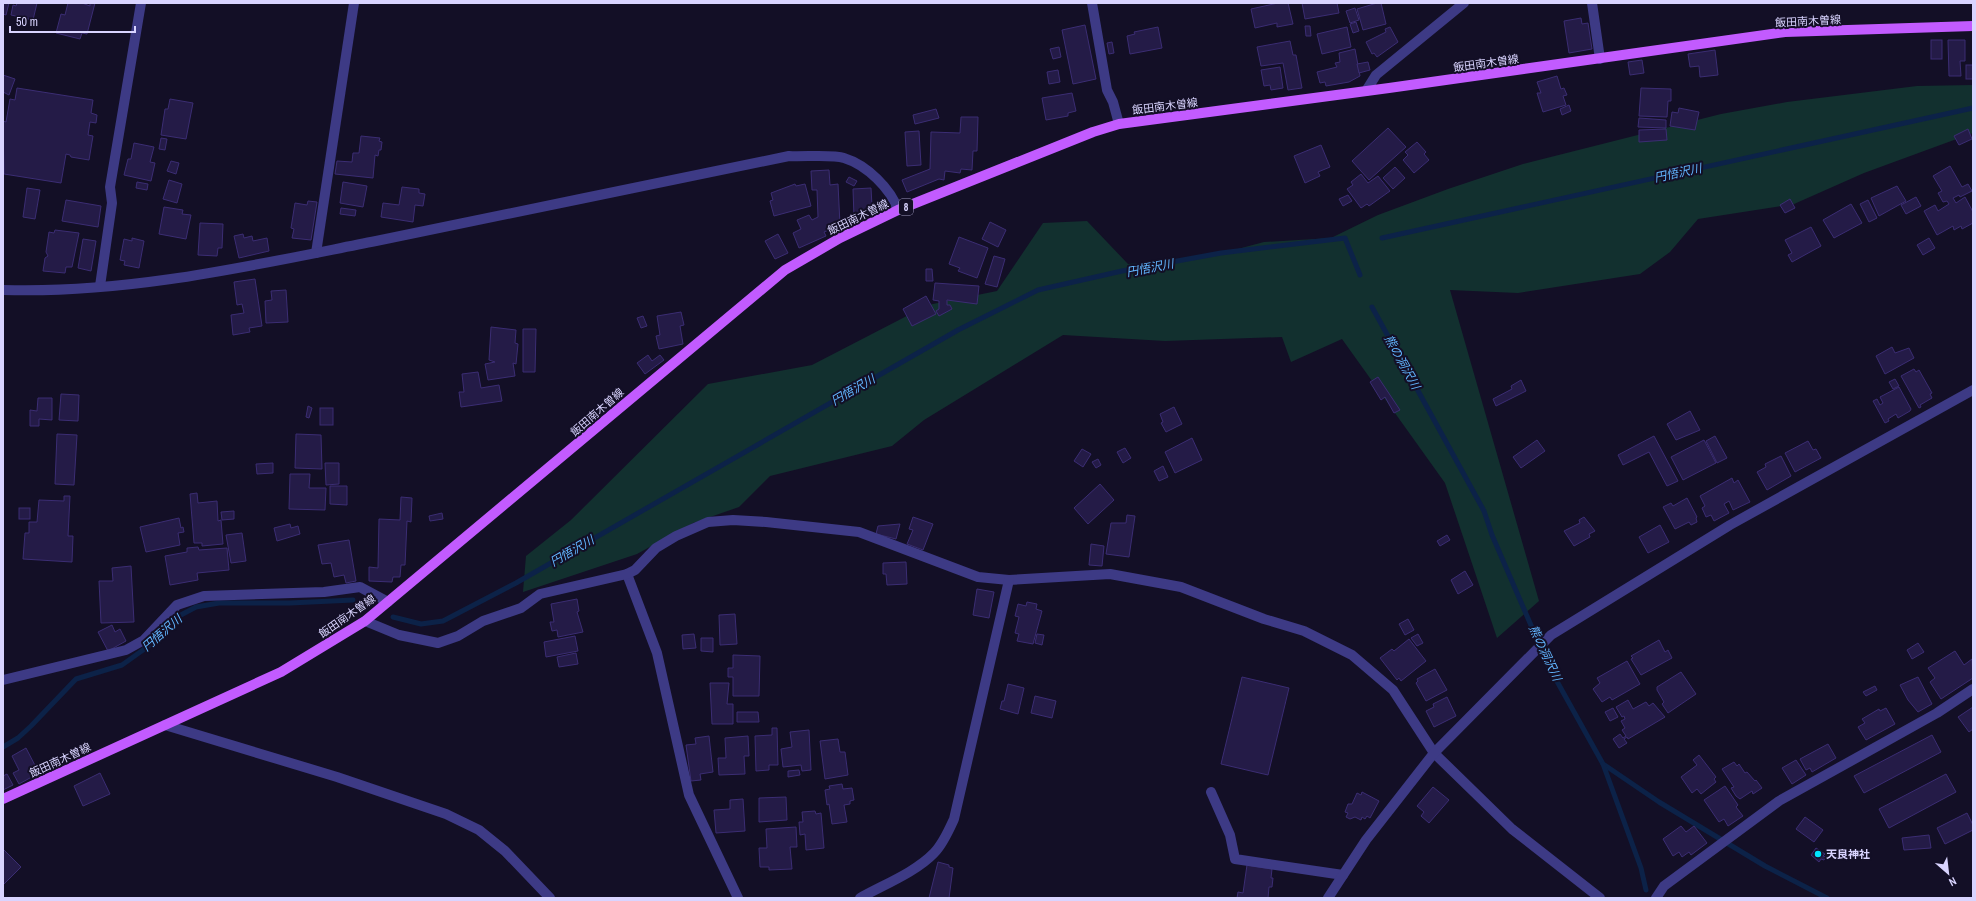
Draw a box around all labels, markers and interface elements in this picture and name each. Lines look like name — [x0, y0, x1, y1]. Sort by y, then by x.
scale bar — [10, 8, 135, 34]
street label: 飯田南木曽線 — [1775, 12, 1841, 30]
text: 50 m — [16, 14, 38, 30]
street label: 飯田南木曽線 — [1452, 51, 1520, 75]
street label: 飯田南木曽線 — [1131, 95, 1199, 117]
water label: 円悟沢川 — [1653, 160, 1705, 186]
street label: 飯田南木曽線 — [825, 196, 891, 238]
road number: 8 — [899, 199, 913, 215]
water label: 円悟沢川 — [1125, 255, 1177, 280]
water label: 熊の洞沢川 — [1380, 332, 1425, 394]
water label: 円悟沢川 — [828, 370, 880, 409]
street label: 飯田南木曽線 — [568, 385, 626, 439]
water label: 円悟沢川 — [547, 531, 599, 570]
street label: 飯田南木曽線 — [316, 591, 378, 641]
water label: 円悟沢川 — [139, 610, 187, 655]
water label: 熊の洞沢川 — [1525, 622, 1566, 685]
street label: 飯田南木曽線 — [27, 740, 93, 780]
place label: 天良神社 — [1826, 847, 1870, 861]
marker: 天良神社 — [1813, 849, 1823, 859]
north arrow — [1928, 853, 1968, 893]
text: N — [1947, 874, 1959, 890]

